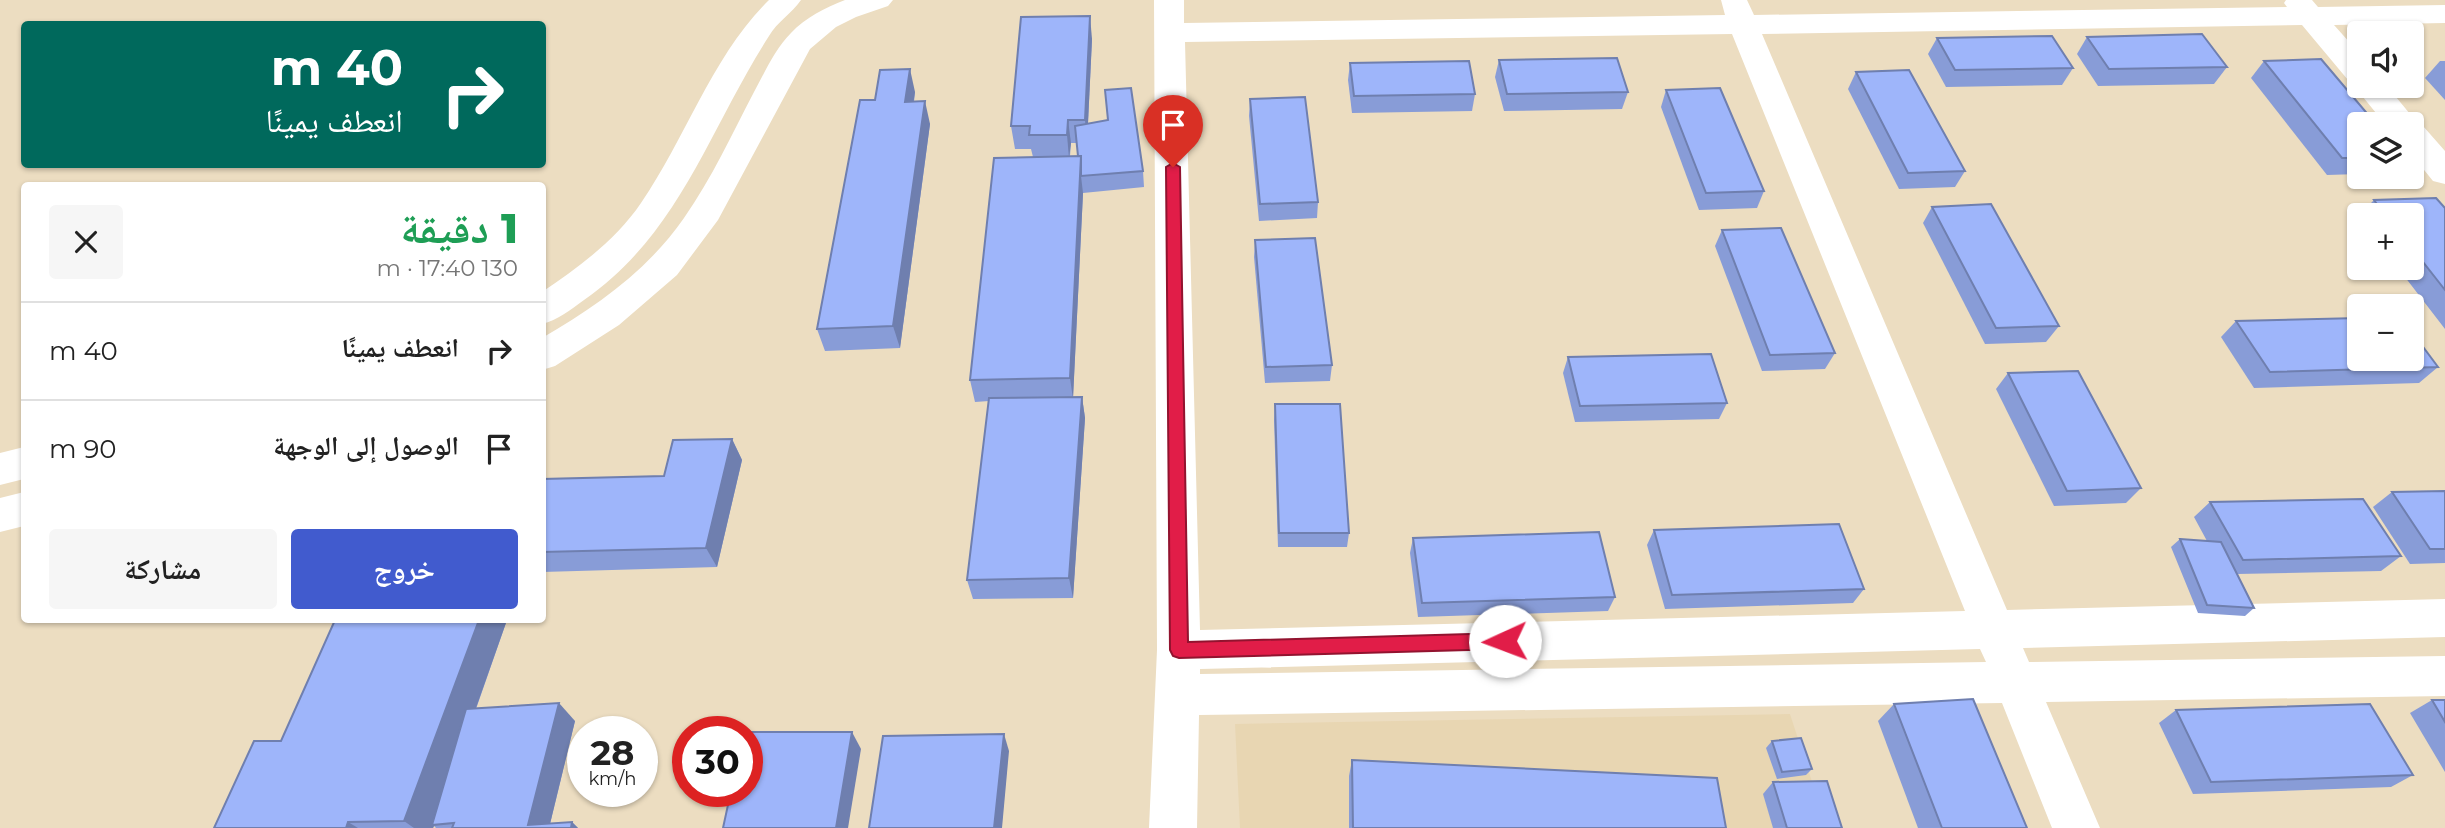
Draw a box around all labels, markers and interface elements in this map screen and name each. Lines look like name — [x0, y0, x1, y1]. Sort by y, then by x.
map controls — [2347, 21, 2424, 371]
button: sound — [2347, 21, 2424, 98]
text: 40 m — [271, 38, 403, 97]
icon: right — [427, 49, 518, 140]
pin — [1143, 95, 1203, 167]
text: انعطف يمينًا — [266, 101, 403, 140]
icon: arrive — [1154, 106, 1192, 144]
button: layers — [2347, 112, 2424, 189]
text: 1 دقيقة — [401, 202, 518, 254]
button: + — [2347, 203, 2424, 280]
button: close — [49, 205, 123, 279]
text: 130 m · 17:40 — [377, 254, 518, 282]
button: − — [2347, 294, 2424, 371]
text: انعطف يمينًا — [341, 332, 459, 364]
icon: right — [480, 332, 518, 370]
text: 40 m — [49, 335, 118, 367]
text: الوصول إلى الوجهة — [273, 430, 459, 462]
icon: arrive — [480, 430, 518, 468]
text: 90 m — [49, 433, 116, 465]
button: مشاركة — [49, 529, 277, 609]
button: خروج — [291, 529, 518, 609]
position arrow — [1468, 604, 1542, 678]
speed limit sign: 30 — [672, 716, 763, 807]
text: 28 — [591, 731, 634, 774]
text: km/h — [588, 768, 637, 790]

